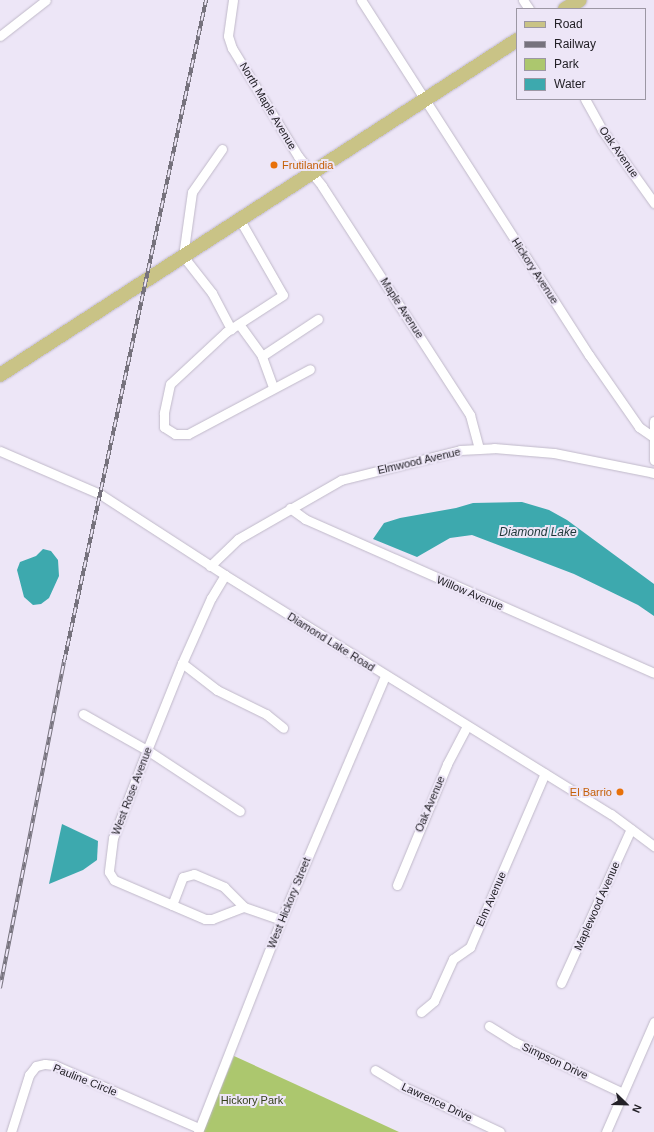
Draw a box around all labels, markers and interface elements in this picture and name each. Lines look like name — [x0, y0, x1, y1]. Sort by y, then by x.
legend — [516, 8, 646, 100]
text: Road — [554, 17, 583, 31]
text: Railway — [554, 37, 596, 51]
text: Park — [554, 57, 579, 71]
street label: North Maple Avenue — [237, 60, 299, 152]
text: Water — [554, 77, 586, 91]
street label: Oak Avenue — [596, 124, 642, 180]
place label: Frutilandia — [282, 158, 333, 172]
marker: Frutilandia — [269, 160, 279, 170]
street label: Hickory Avenue — [509, 235, 561, 307]
street label: Maple Avenue — [377, 275, 427, 341]
street label: Elmwood Avenue — [376, 445, 462, 477]
water label: Diamond Lake — [499, 526, 577, 540]
street label: Willow Avenue — [434, 573, 506, 613]
street label: Diamond Lake Road — [285, 610, 377, 674]
street label: West Rose Avenue — [109, 745, 155, 837]
street label: Oak Avenue — [412, 774, 448, 834]
place label: El Barrio — [570, 785, 612, 799]
marker: El Barrio — [615, 787, 625, 797]
street label: West Hickory Street — [265, 856, 313, 950]
street label: Maplewood Avenue — [571, 859, 623, 953]
street label: Elm Avenue — [473, 869, 509, 929]
street label: Simpson Drive — [520, 1040, 590, 1082]
street label: Pauline Circle — [51, 1061, 119, 1099]
street label: Lawrence Drive — [400, 1080, 474, 1124]
north arrow — [606, 1084, 646, 1124]
park label: Hickory Park — [221, 1093, 283, 1107]
text: N — [630, 1103, 644, 1115]

